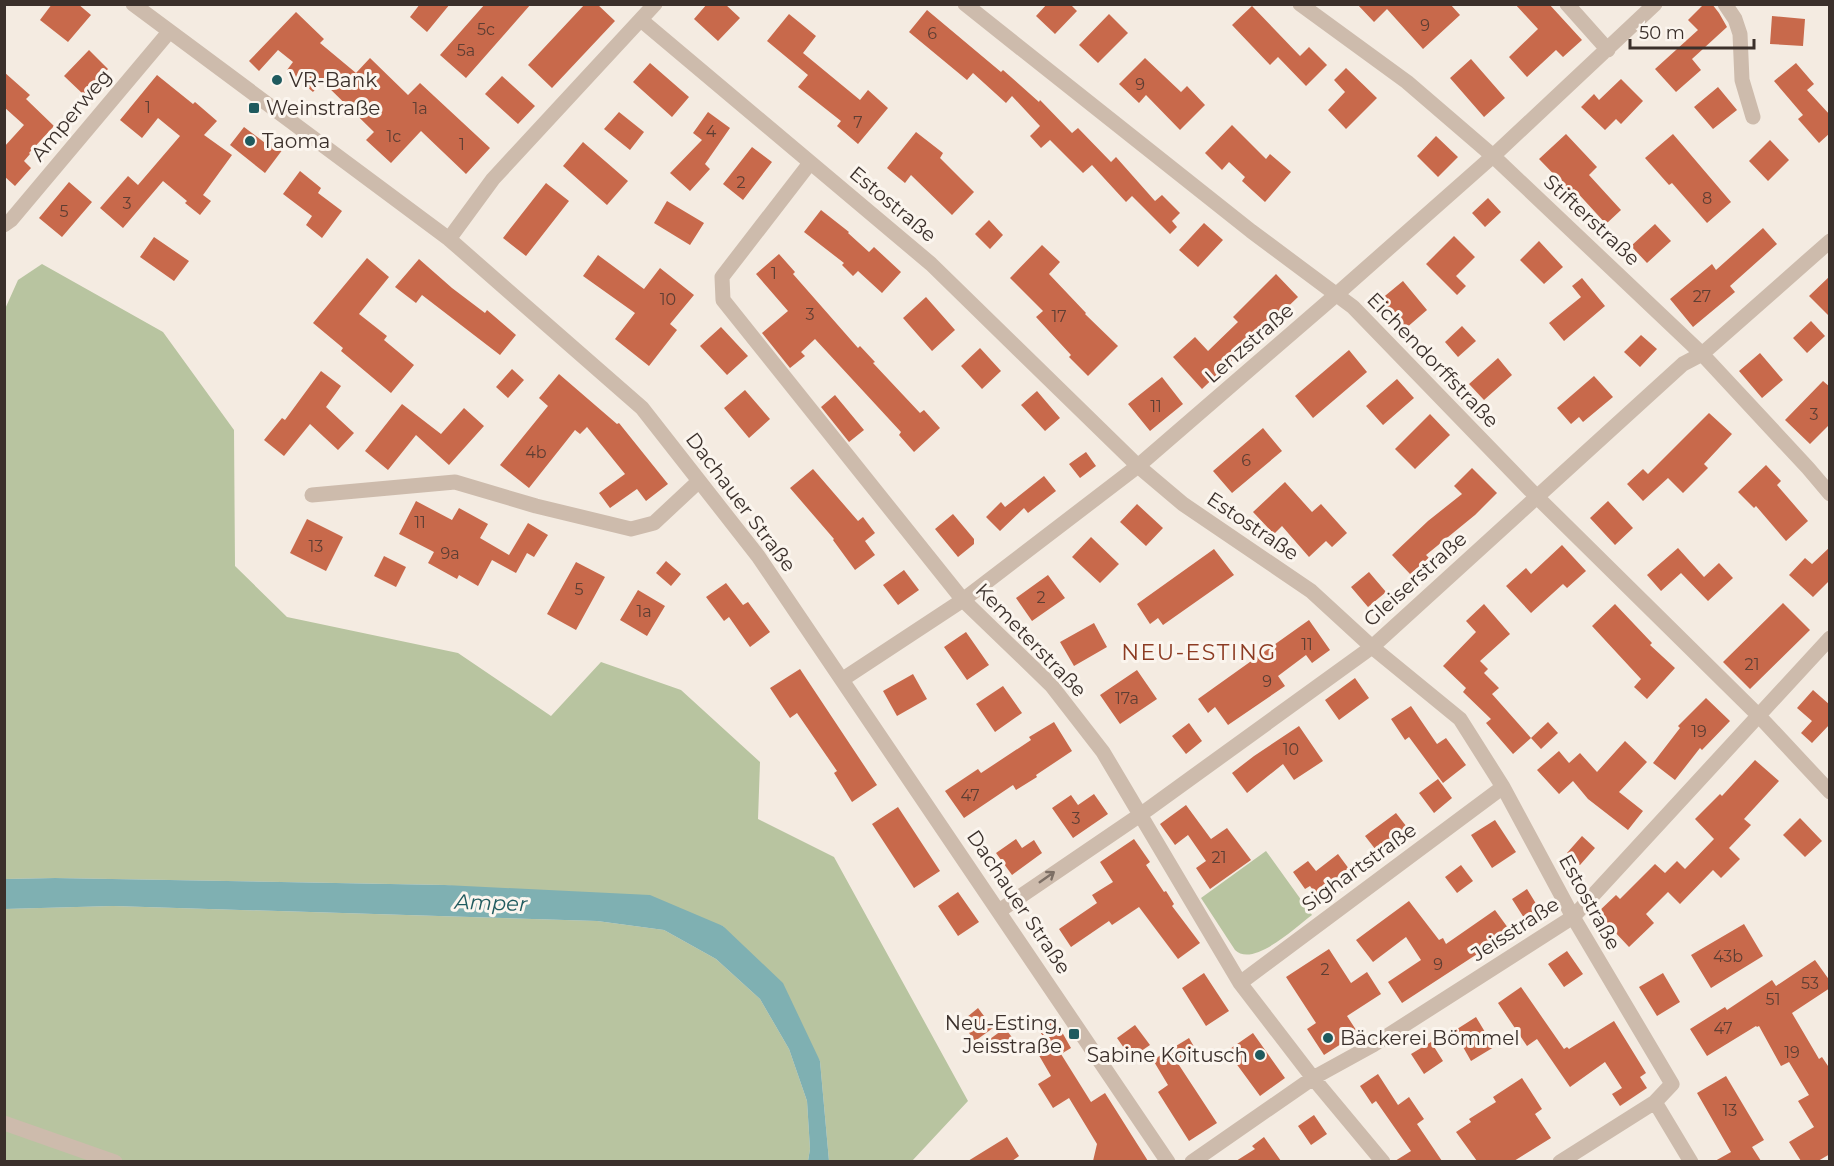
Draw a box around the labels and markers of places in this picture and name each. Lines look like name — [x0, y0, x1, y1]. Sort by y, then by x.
place label: VR-Bank — [289, 68, 377, 92]
marker: VR-Bank — [270, 73, 284, 87]
place label: Weinstraße — [266, 96, 380, 120]
marker: Weinstraße — [247, 101, 261, 115]
place label: Taoma — [262, 129, 330, 153]
marker: Taoma — [243, 134, 257, 148]
place label: Neu-Esting, Jeisstraße — [945, 1011, 1062, 1058]
place label: Bäckerei Bömmel — [1340, 1026, 1520, 1050]
marker: Neu-Esting, Jeisstraße — [1067, 1027, 1081, 1041]
marker: Bäckerei Bömmel — [1321, 1031, 1335, 1045]
place label: Sabine Koitusch — [1087, 1043, 1248, 1067]
marker: Sabine Koitusch — [1253, 1048, 1267, 1062]

